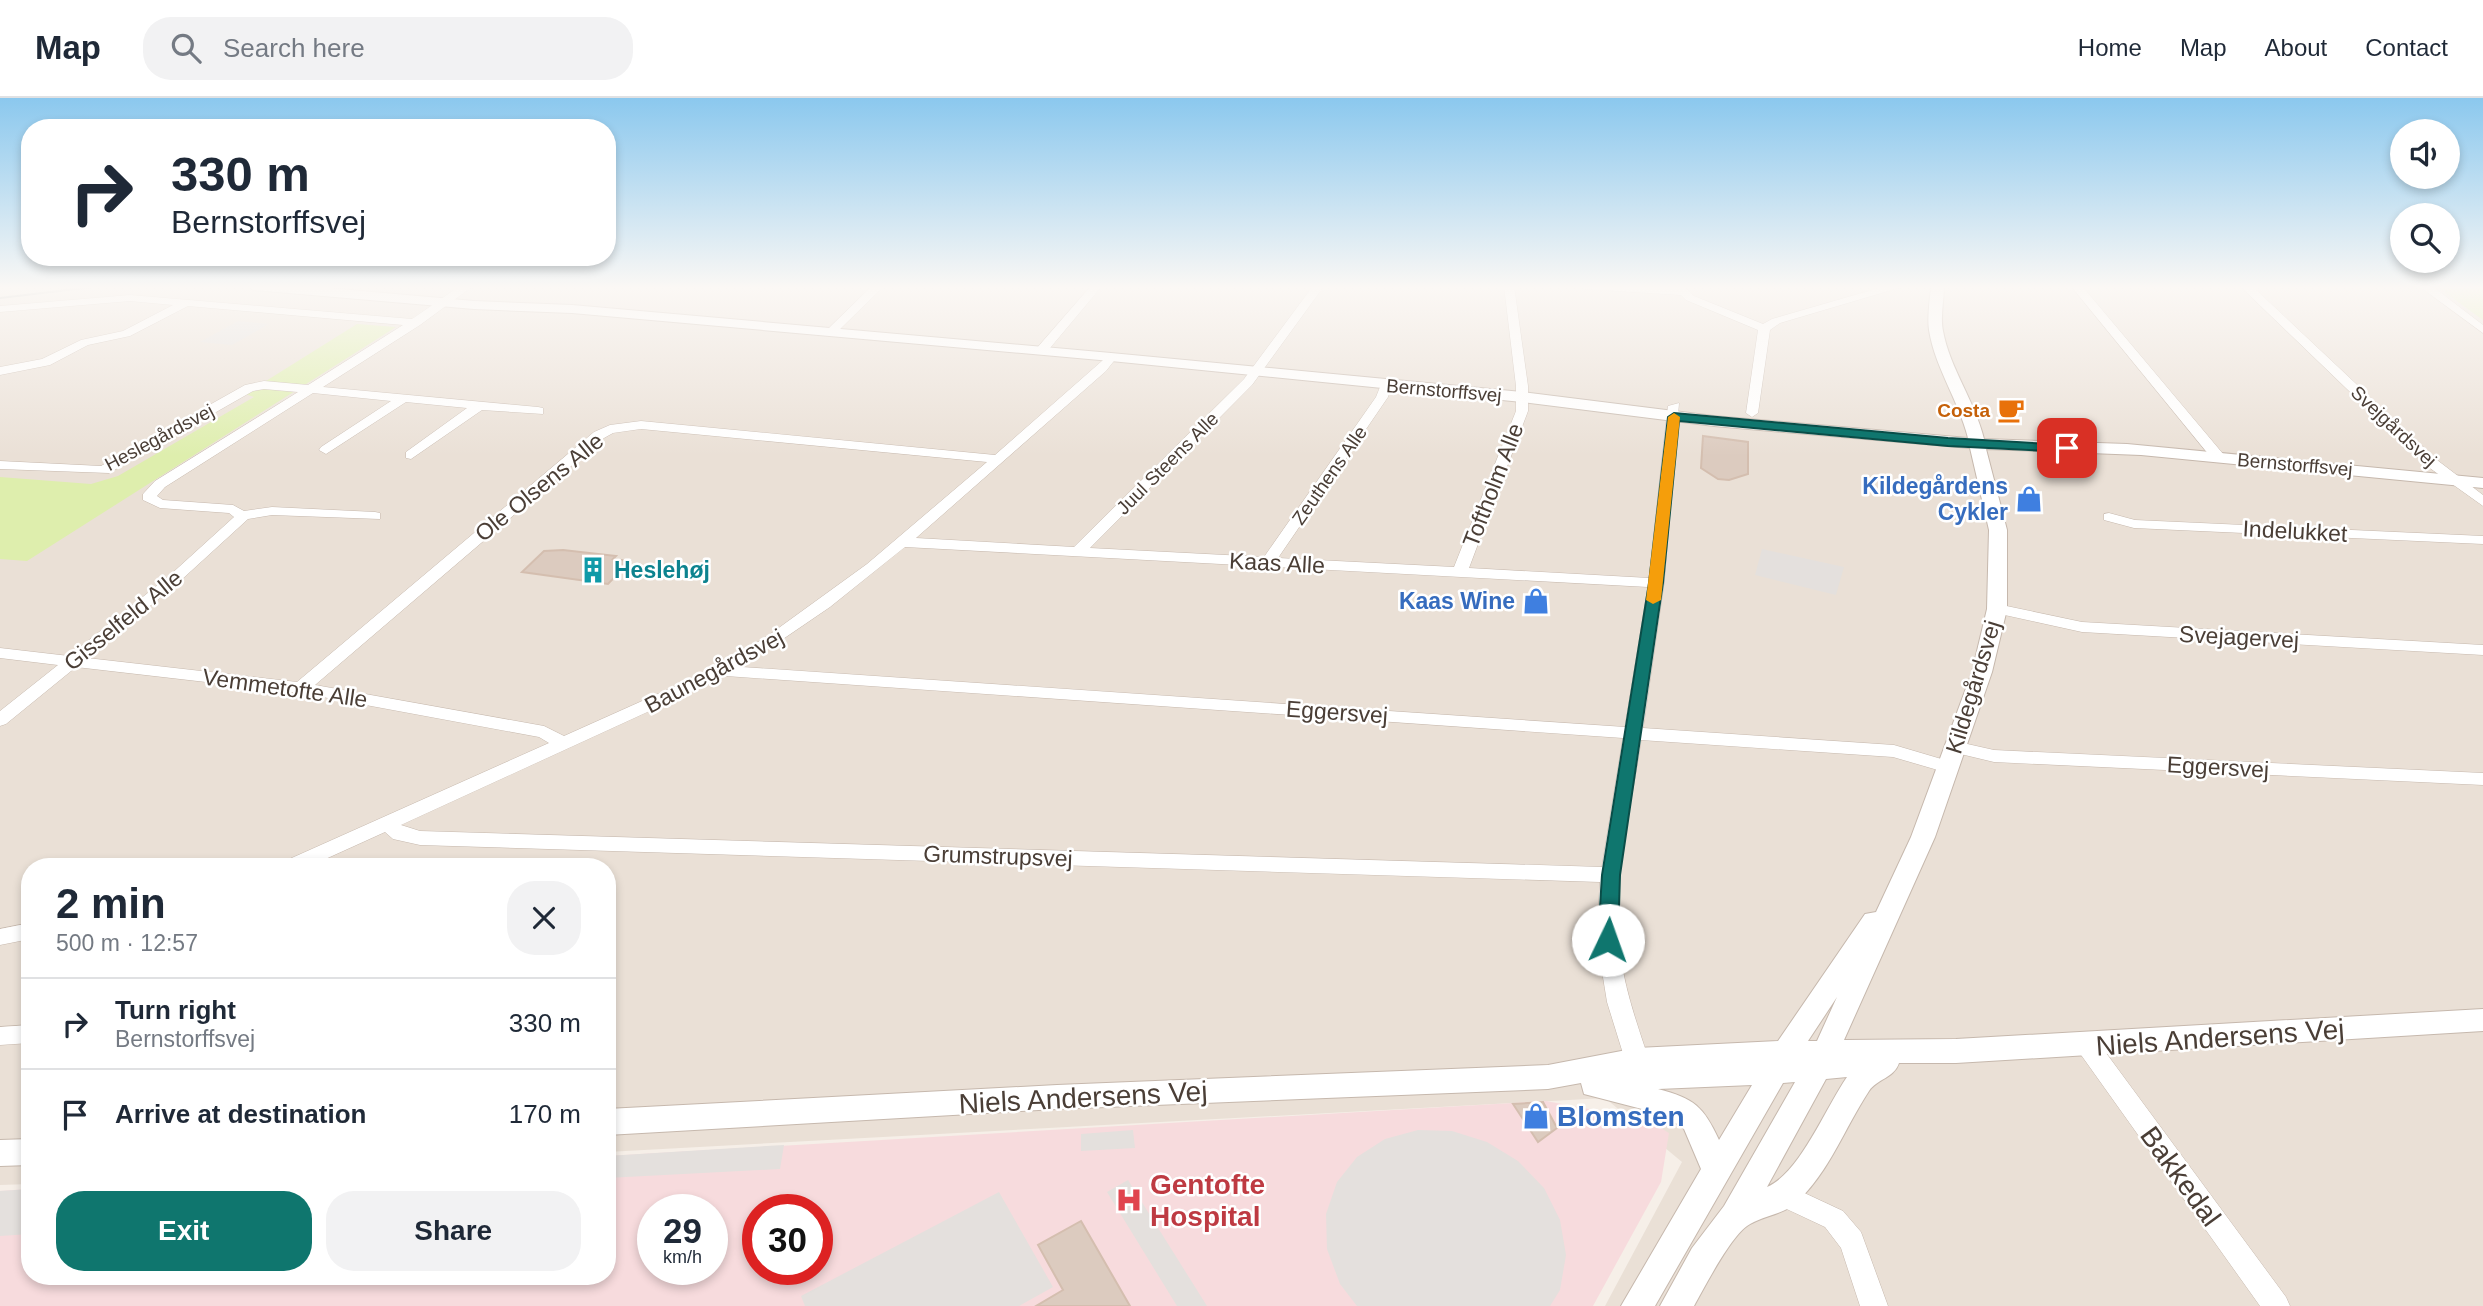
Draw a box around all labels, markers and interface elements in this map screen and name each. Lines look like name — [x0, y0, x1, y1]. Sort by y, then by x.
search box — [143, 17, 633, 80]
text: Map — [35, 29, 101, 66]
icon: search — [167, 29, 205, 67]
text: Search here — [223, 33, 365, 63]
text: Home — [2078, 34, 2142, 61]
text: Map — [2180, 34, 2227, 61]
text: About — [2265, 34, 2327, 61]
text: Contact — [2365, 34, 2448, 61]
map controls — [2390, 119, 2460, 273]
button: sound — [2390, 119, 2460, 189]
icon: right — [56, 147, 147, 238]
text: 330 m — [171, 147, 310, 201]
button: search — [2390, 203, 2460, 273]
text: Bernstorffsvej — [171, 204, 366, 240]
street label: Bernstorffsvej — [1385, 375, 1503, 406]
street label: Svejgårdsvej — [2347, 382, 2441, 471]
cafe icon: Costa — [1996, 395, 2026, 425]
street label: Heslegårdsvej — [101, 400, 217, 475]
place label: Costa — [1937, 400, 1990, 421]
street label: Juul Steens Alle — [1112, 408, 1223, 519]
pin — [2037, 418, 2097, 478]
street label: Toftholm Alle — [1457, 419, 1529, 551]
street label: Zeuthens Alle — [1288, 422, 1371, 528]
street label: Ole Olsens Alle — [470, 427, 608, 547]
icon: arrive — [2048, 429, 2086, 467]
street label: Bernstorffsvej — [2236, 449, 2354, 480]
place label: Kildegårdens Cykler — [1862, 473, 2008, 525]
shop icon: Kildegårdens Cykler — [2014, 484, 2044, 514]
street label: Indelukket — [2242, 515, 2349, 547]
street label: Kaas Alle — [1228, 548, 1326, 578]
building icon: Heslehøj — [578, 555, 608, 585]
place label: Heslehøj — [614, 557, 710, 583]
street label: Gisselfeld Alle — [59, 564, 187, 676]
shop icon: Kaas Wine — [1521, 586, 1551, 616]
place label: Kaas Wine — [1399, 588, 1515, 614]
street label: Kildegårdsvej — [1940, 617, 2006, 757]
street label: Svejagervej — [2178, 621, 2300, 653]
street label: Baunegårdsvej — [640, 624, 788, 718]
street label: Vemmetofte Alle — [201, 664, 369, 712]
street label: Eggersvej — [1285, 695, 1389, 729]
street label: Eggersvej — [2166, 751, 2270, 783]
street label: Grumstrupsvej — [923, 840, 1073, 872]
text: 2 min — [56, 880, 166, 927]
button: close — [507, 881, 581, 955]
position arrow — [1571, 903, 1645, 977]
text: 500 m · 12:57 — [56, 930, 198, 956]
text: Turn right — [115, 995, 236, 1025]
icon: right — [56, 1005, 94, 1043]
text: 330 m — [509, 1008, 581, 1038]
street label: Niels Andersens Vej — [2095, 1013, 2345, 1062]
text: Bernstorffsvej — [115, 1026, 255, 1052]
street label: Niels Andersens Vej — [958, 1076, 1208, 1119]
icon: arrive — [56, 1096, 94, 1134]
text: Arrive at destination — [115, 1099, 366, 1129]
text: 170 m — [509, 1099, 581, 1129]
shop icon: Blomsten — [1521, 1101, 1551, 1131]
place label: Blomsten — [1557, 1101, 1685, 1132]
street label: Bakkedal — [2134, 1121, 2227, 1232]
place label: Gentofte Hospital — [1150, 1169, 1265, 1232]
hospital icon: Gentofte Hospital — [1114, 1185, 1144, 1215]
button: Exit — [56, 1191, 312, 1271]
button: Share — [326, 1191, 581, 1271]
speed limit sign: 30 — [742, 1194, 833, 1285]
text: 29 — [663, 1211, 702, 1250]
text: km/h — [663, 1247, 702, 1267]

